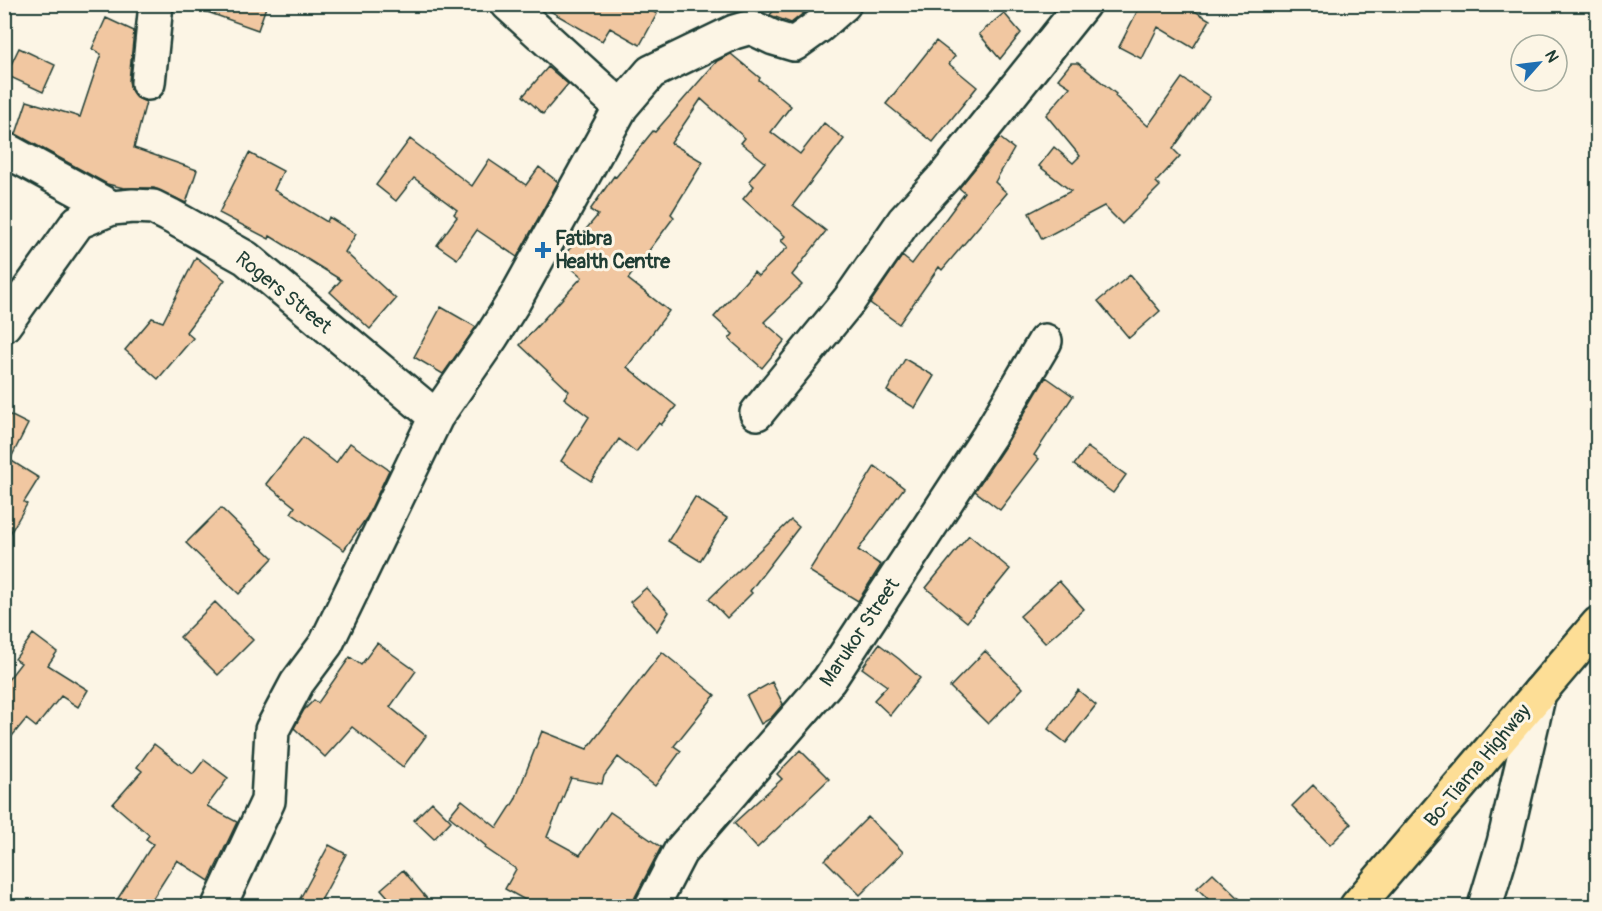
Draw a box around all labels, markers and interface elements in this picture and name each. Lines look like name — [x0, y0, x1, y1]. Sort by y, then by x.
north arrow — [1509, 33, 1569, 93]
text: N — [1540, 47, 1563, 66]
place label: Fatibra Health Centre — [555, 226, 671, 274]
marker: Fatibra Health Centre — [536, 243, 550, 257]
street label: Rogers Street — [230, 246, 338, 339]
street label: Marukor Street — [814, 572, 905, 691]
street label: Bo-Tiama Highway — [1419, 698, 1536, 832]

